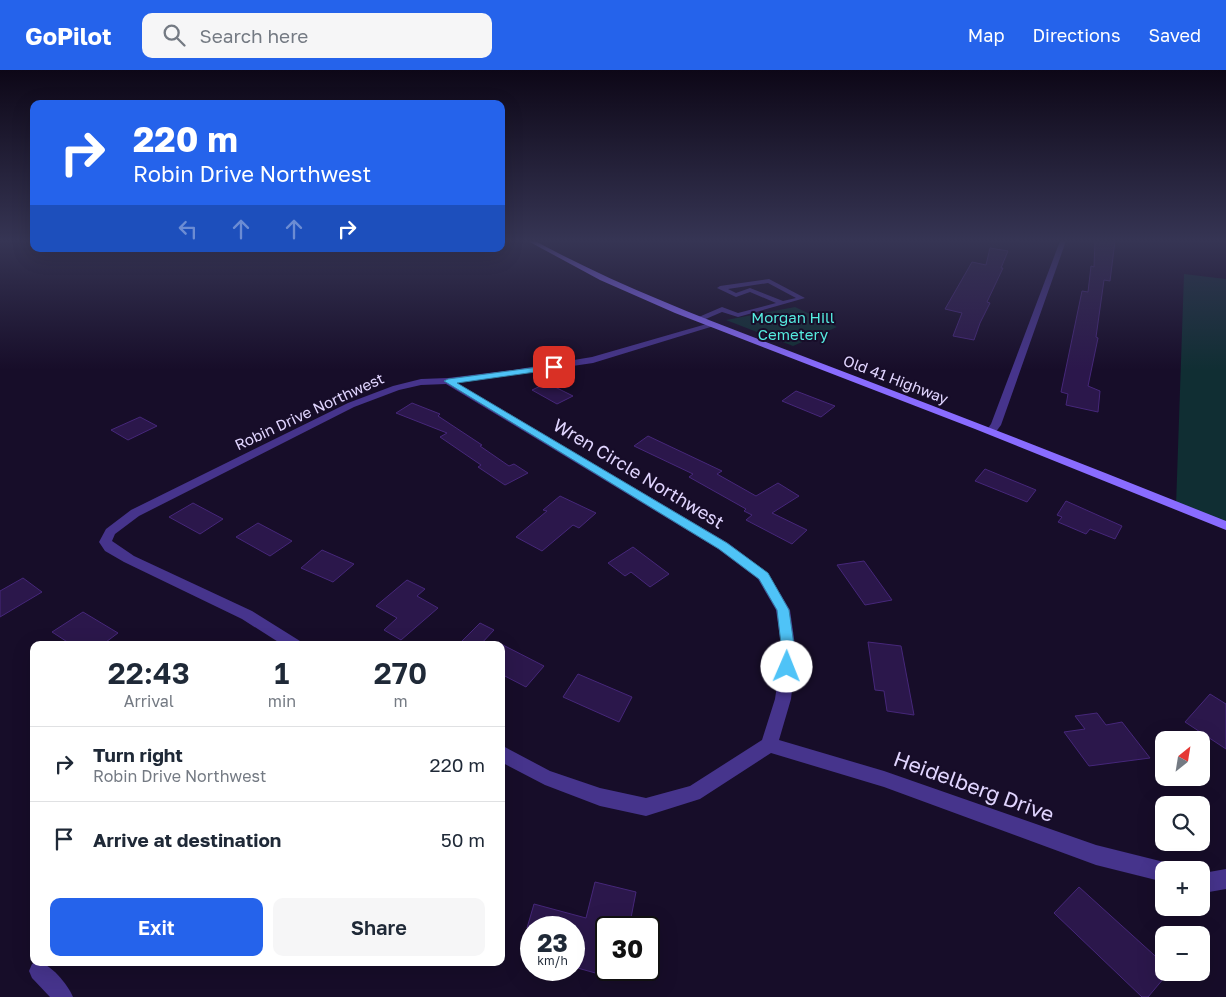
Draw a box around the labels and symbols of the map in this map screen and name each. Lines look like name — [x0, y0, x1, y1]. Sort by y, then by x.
park label: Morgan Hill Cemetery — [751, 308, 835, 343]
pin — [533, 346, 575, 388]
street label: Old 41 Highway — [841, 351, 952, 408]
street label: Robin Drive Northwest — [232, 369, 386, 453]
street label: Wren Circle Northwest — [550, 413, 728, 533]
position arrow — [760, 640, 812, 692]
north arrow — [1155, 731, 1210, 786]
street label: Heidelberg Drive — [890, 745, 1058, 827]
speed limit sign: 30 — [595, 916, 660, 981]

